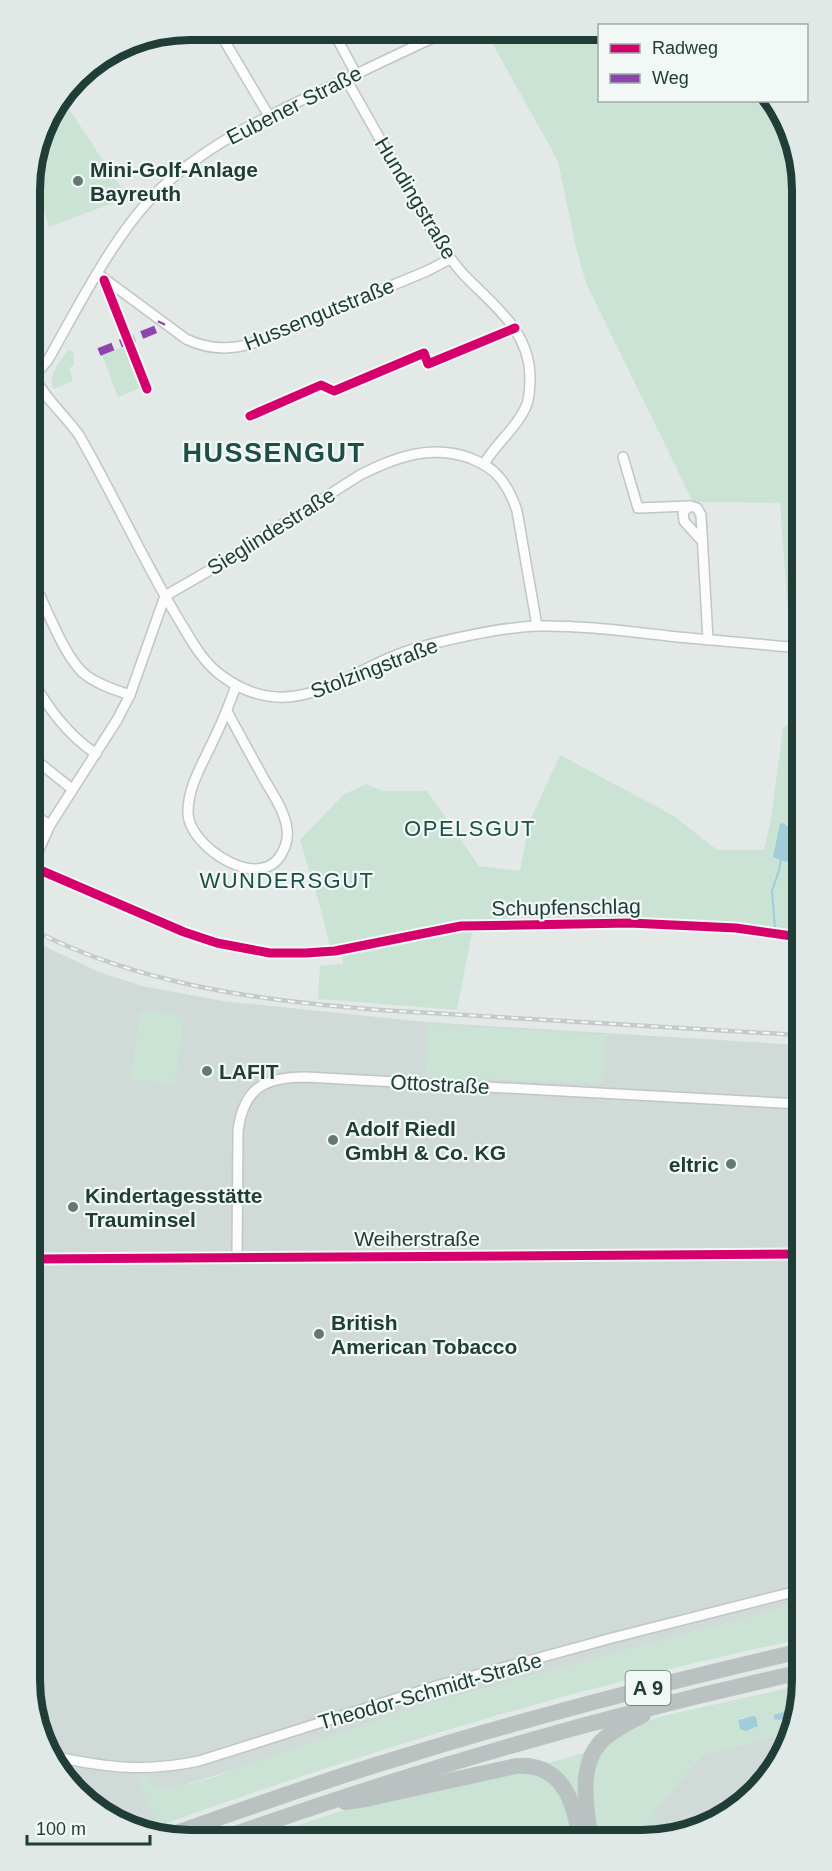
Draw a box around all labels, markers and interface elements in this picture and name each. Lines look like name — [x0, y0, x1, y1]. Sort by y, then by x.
legend — [598, 24, 808, 102]
text: Radweg — [652, 38, 718, 58]
street label: Eubener Straße — [223, 61, 365, 149]
text: Weg — [652, 68, 689, 88]
street label: Hundingstraße — [371, 133, 461, 263]
place label: Mini-Golf-Anlage Bayreuth — [90, 158, 258, 205]
marker: Mini-Golf-Anlage Bayreuth — [71, 174, 85, 188]
street label: Hussengutstraße — [241, 273, 397, 355]
district label: HUSSENGUT — [182, 438, 366, 468]
street label: Sieglindestraße — [203, 483, 339, 579]
street label: Stolzingstraße — [307, 633, 441, 703]
district label: OPELSGUT — [404, 816, 536, 841]
district label: WUNDERSGUT — [199, 868, 375, 893]
street label: Schupfenschlag — [491, 894, 641, 920]
place label: LAFIT — [219, 1060, 279, 1083]
marker: LAFIT — [200, 1064, 214, 1078]
street label: Ottostraße — [390, 1070, 490, 1098]
place label: Adolf Riedl GmbH & Co. KG — [345, 1117, 506, 1164]
marker: Adolf Riedl GmbH & Co. KG — [326, 1133, 340, 1147]
place label: eltric — [669, 1153, 719, 1176]
marker: eltric — [724, 1157, 738, 1171]
place label: Kindertagesstätte Trauminsel — [85, 1184, 262, 1231]
marker: Kindertagesstätte Trauminsel — [66, 1200, 80, 1214]
street label: Weiherstraße — [354, 1227, 480, 1250]
place label: British American Tobacco — [331, 1311, 517, 1358]
marker: British American Tobacco — [312, 1327, 326, 1341]
street label: Theodor-Schmidt-Straße — [316, 1648, 544, 1734]
road number: A 9 — [626, 1671, 670, 1705]
scale bar — [27, 1808, 150, 1846]
text: 100 m — [36, 1819, 86, 1839]

